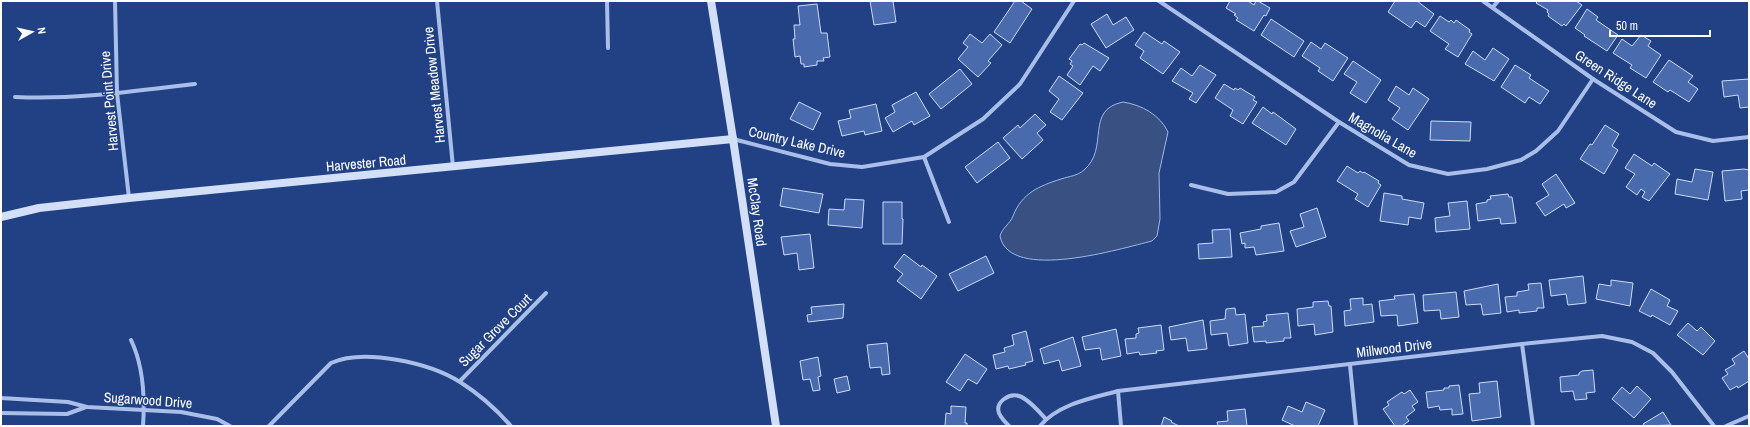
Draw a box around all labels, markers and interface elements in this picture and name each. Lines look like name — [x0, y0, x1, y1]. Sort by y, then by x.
north arrow — [12, 12, 52, 52]
scale bar — [1610, 12, 1710, 38]
text: 50 m — [1616, 18, 1638, 34]
text: N — [35, 26, 49, 35]
street label: Harvest Meadow Drive — [419, 26, 449, 144]
street label: Green Ridge Lane — [1571, 46, 1661, 112]
street label: Harvest Point Drive — [96, 50, 122, 152]
street label: Magnolia Lane — [1346, 108, 1420, 162]
street label: Country Lake Drive — [747, 122, 847, 162]
street label: Harvester Road — [325, 151, 407, 175]
street label: McClay Road — [743, 177, 771, 247]
street label: Sugar Grove Court — [455, 290, 535, 370]
street label: Millwood Drive — [1355, 334, 1433, 362]
street label: Sugarwood Drive — [103, 388, 193, 412]

